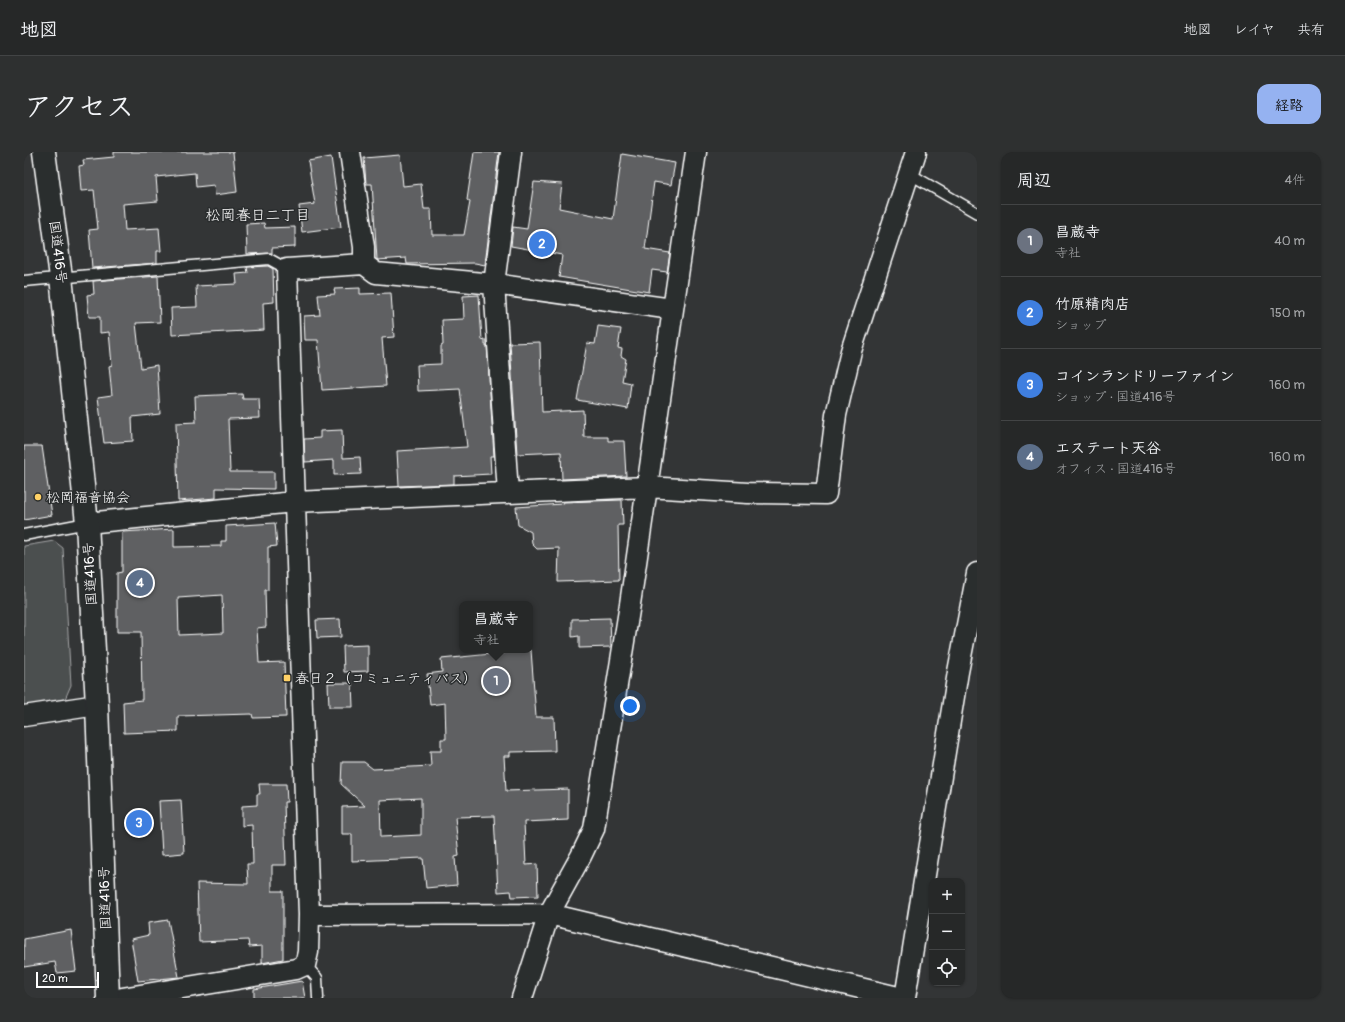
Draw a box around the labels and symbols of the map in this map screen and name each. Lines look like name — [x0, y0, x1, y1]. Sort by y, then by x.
district label: 松岡春日二丁目 — [205, 206, 311, 225]
street label: 国道416号 — [46, 219, 70, 285]
pin: 2 — [529, 229, 555, 259]
place label: 松岡福音協会 — [46, 489, 130, 506]
marker: 松岡福音協会 — [33, 492, 43, 502]
street label: 国道416号 — [80, 542, 100, 606]
pin: 4 — [127, 568, 153, 598]
pin: 1 — [483, 666, 509, 696]
place label: 春日２（コミュニティバス） — [295, 670, 477, 687]
marker: 春日２（コミュニティバス） — [282, 673, 292, 683]
your location — [620, 696, 640, 716]
pin: 3 — [126, 808, 152, 838]
street label: 国道416号 — [95, 866, 115, 930]
scale bar — [36, 970, 99, 989]

